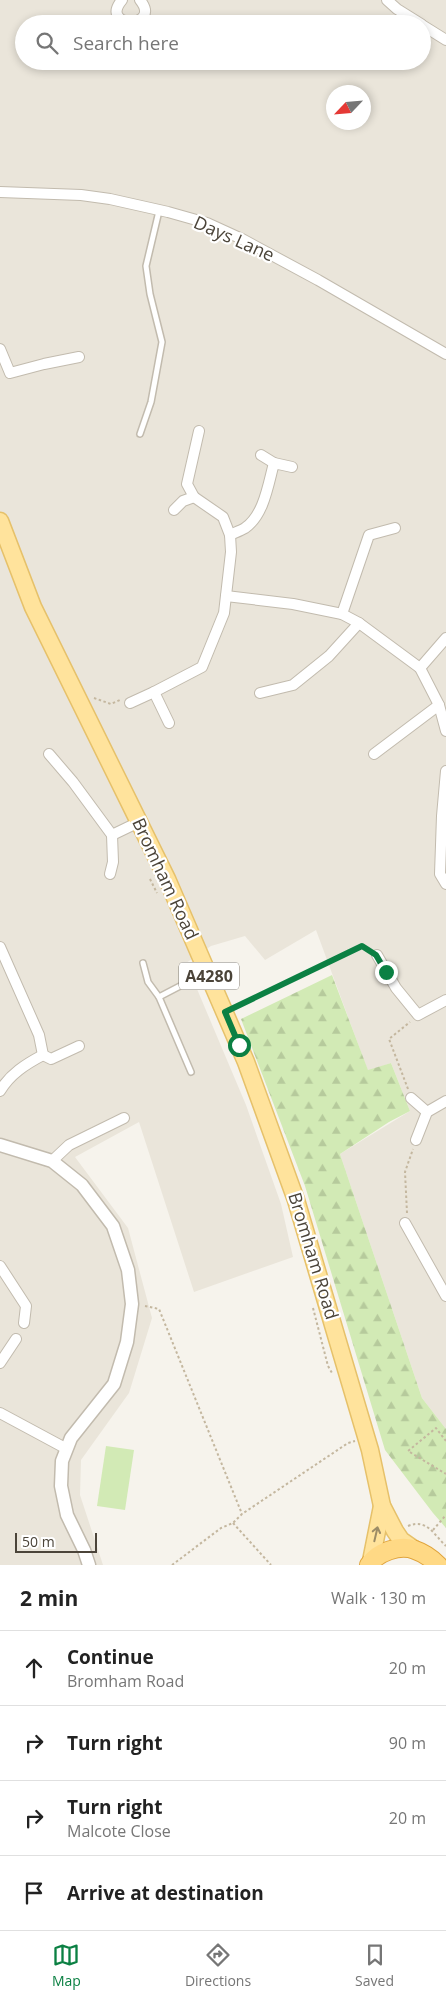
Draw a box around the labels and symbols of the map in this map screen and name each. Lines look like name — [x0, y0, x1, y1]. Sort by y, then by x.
north arrow — [326, 85, 371, 130]
street label: Days Lane — [190, 210, 279, 267]
street label: Bromham Road — [127, 814, 205, 943]
route end — [375, 961, 398, 984]
road number: A4280 — [179, 962, 239, 989]
route start — [228, 1034, 251, 1057]
street label: Bromham Road — [283, 1189, 345, 1322]
one-way arrow — [372, 1526, 381, 1542]
scale bar — [15, 1530, 98, 1553]

